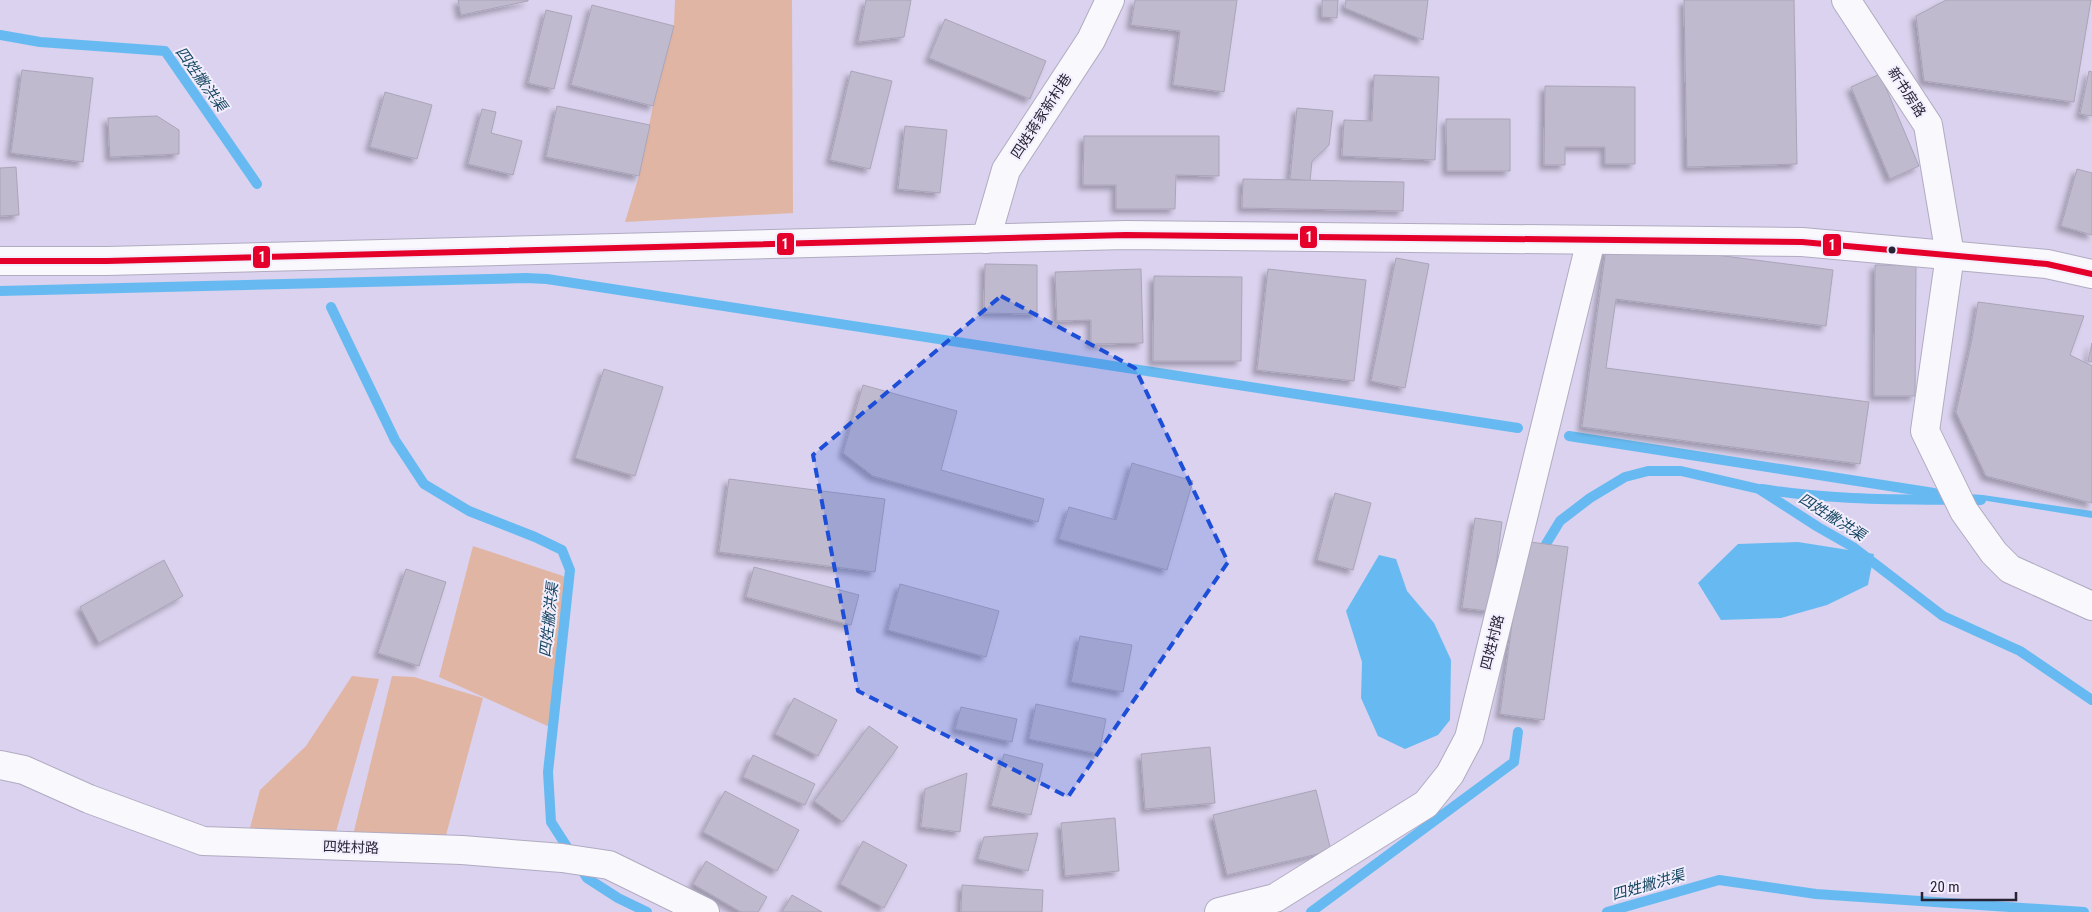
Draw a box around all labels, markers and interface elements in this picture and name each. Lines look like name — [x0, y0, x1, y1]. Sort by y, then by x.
water label: 四姓撇洪渠 — [172, 43, 231, 116]
street label: 新书房路 — [1885, 64, 1929, 120]
street label: 四姓蒋家新村巷 — [1008, 71, 1074, 161]
line badge: 1 — [1299, 225, 1318, 249]
text: 1 — [1305, 229, 1313, 245]
line badge: 1 — [776, 232, 795, 256]
line badge: 1 — [1822, 233, 1842, 257]
text: 1 — [781, 236, 789, 252]
text: 1 — [1828, 237, 1836, 253]
line badge: 1 — [252, 245, 271, 269]
unlabelled marker — [1887, 245, 1897, 255]
text: 1 — [258, 249, 266, 265]
water label: 四姓撇洪渠 — [1795, 489, 1870, 546]
water label: 四姓撇洪渠 — [536, 580, 562, 658]
street label: 四姓村路 — [1477, 613, 1507, 671]
street label: 四姓村路 — [323, 838, 379, 856]
water label: 四姓撇洪渠 — [1609, 865, 1688, 904]
scale bar — [1922, 870, 2016, 902]
text: 20 m — [1930, 878, 1960, 896]

